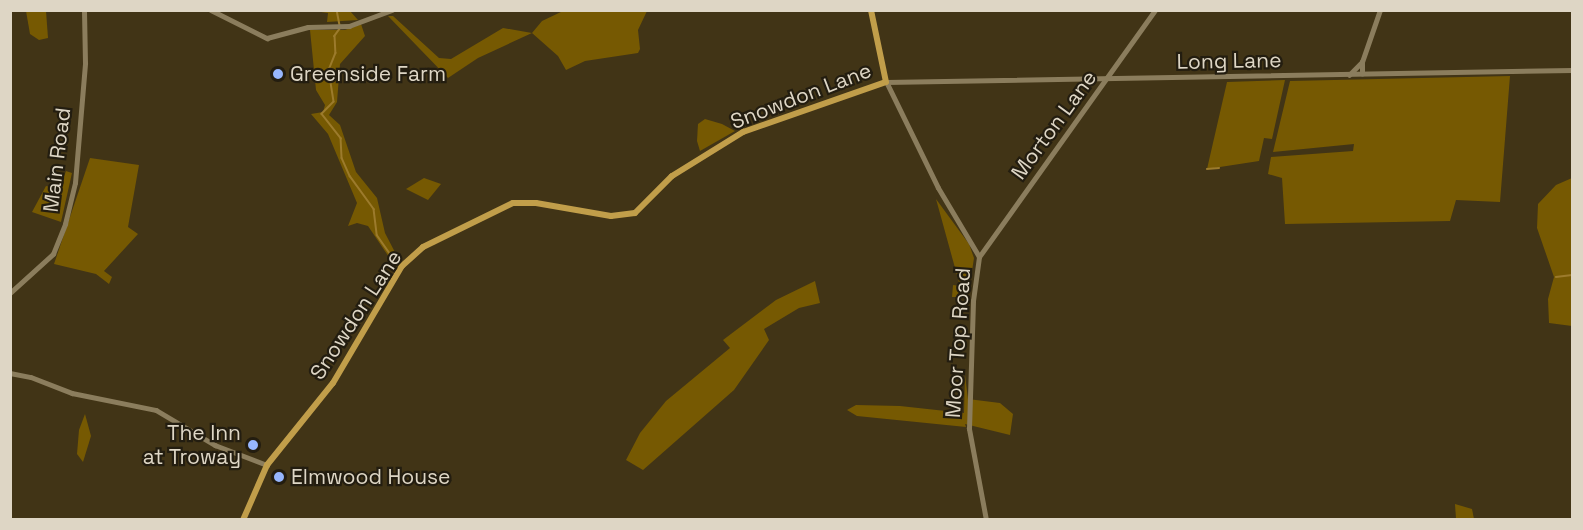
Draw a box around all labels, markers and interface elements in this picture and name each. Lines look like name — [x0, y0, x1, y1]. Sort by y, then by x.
street label: Long Lane — [1176, 47, 1282, 75]
street label: Snowdon Lane — [727, 58, 875, 134]
place label: Greenside Farm — [290, 61, 446, 87]
street label: Morton Lane — [1006, 66, 1102, 184]
marker: Greenside Farm — [271, 67, 285, 81]
street label: Main Road — [38, 106, 76, 214]
street label: Snowdon Lane — [305, 246, 407, 384]
street label: Moor Top Road — [940, 267, 976, 419]
place label: The Inn at Troway — [142, 420, 241, 470]
marker: The Inn at Troway — [246, 438, 260, 452]
place label: Elmwood House — [291, 464, 451, 490]
marker: Elmwood House — [272, 470, 286, 484]

